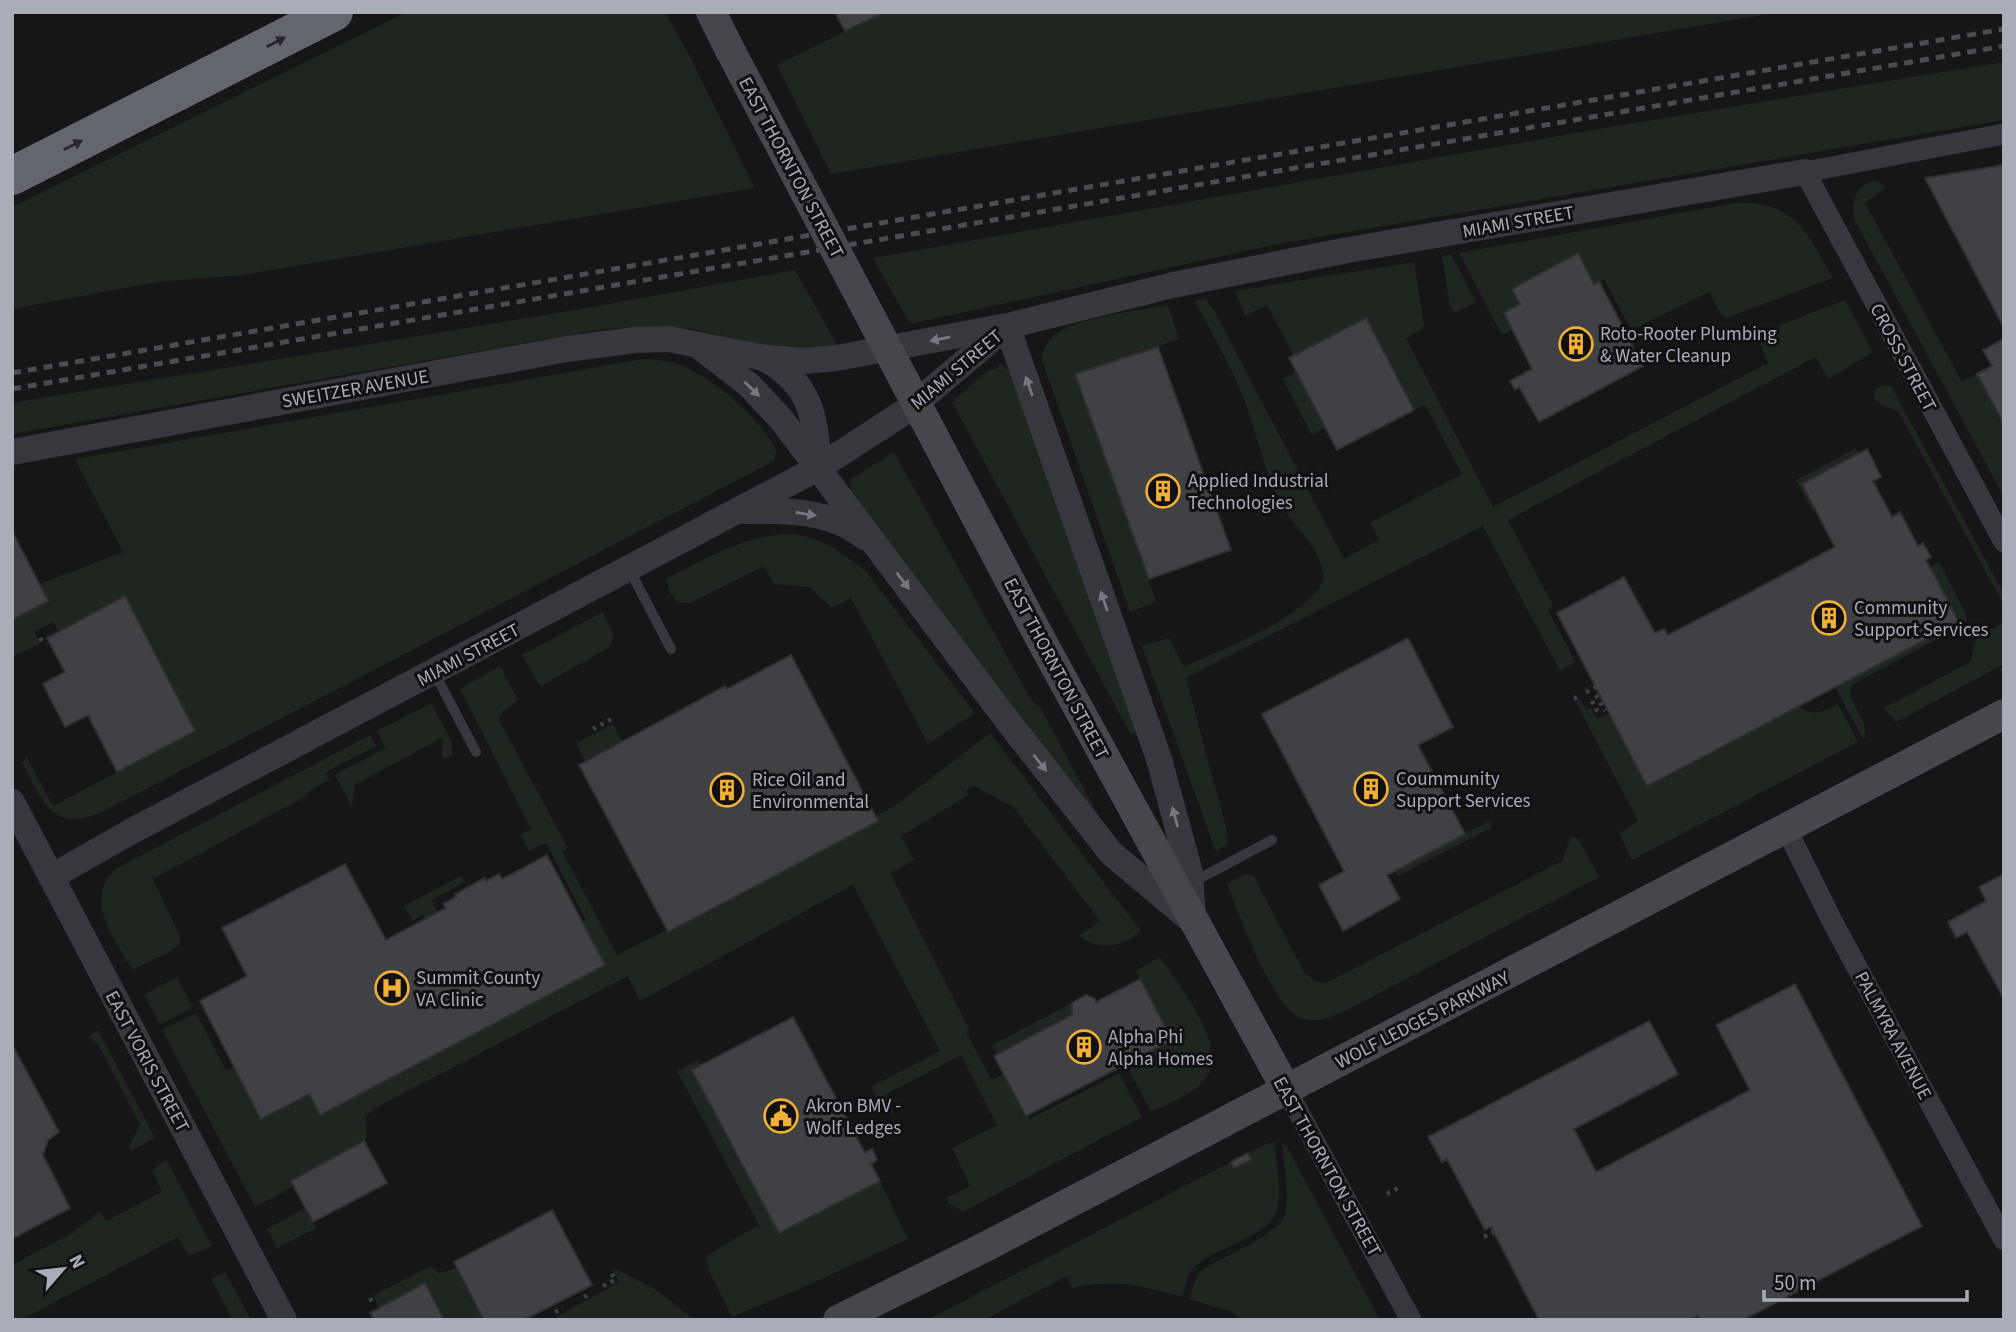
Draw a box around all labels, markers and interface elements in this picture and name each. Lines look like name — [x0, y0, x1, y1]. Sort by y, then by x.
one-way arrow — [266, 36, 286, 47]
street label: EAST THORNTON STREET — [731, 72, 850, 263]
one-way arrow — [63, 139, 83, 151]
street label: MIAMI STREET — [1460, 199, 1576, 246]
street label: CROSS STREET — [1863, 299, 1943, 417]
place label: Roto-Rooter Plumbing & Water Cleanup — [1600, 321, 1777, 370]
street label: MIAMI STREET — [905, 324, 1009, 417]
building icon: Roto-Rooter Plumbing & Water Cleanup — [1557, 325, 1595, 363]
one-way arrow — [929, 333, 951, 344]
street label: SWEITZER AVENUE — [280, 363, 431, 416]
one-way arrow — [1023, 376, 1034, 397]
one-way arrow — [743, 381, 760, 397]
place label: Applied Industrial Technologies — [1188, 468, 1329, 517]
building icon: Applied Industrial Technologies — [1144, 472, 1182, 510]
one-way arrow — [795, 509, 817, 520]
one-way arrow — [896, 572, 910, 591]
street label: EAST THORNTON STREET — [996, 573, 1115, 764]
one-way arrow — [1098, 590, 1109, 611]
place label: Community Support Services — [1854, 595, 1989, 644]
building icon: Community Support Services — [1810, 599, 1848, 637]
street label: MIAMI STREET — [413, 617, 525, 694]
one-way arrow — [1033, 754, 1047, 772]
place label: Coummunity Support Services — [1396, 766, 1531, 815]
place label: Rice Oil and Environmental — [752, 767, 869, 816]
building icon: Coummunity Support Services — [1352, 770, 1390, 808]
building icon: Rice Oil and Environmental — [708, 771, 746, 809]
one-way arrow — [1169, 806, 1180, 828]
street label: WOLF LEDGES PARKWAY — [1331, 964, 1515, 1076]
place label: Summit County VA Clinic — [416, 965, 540, 1014]
street label: PALMYRA AVENUE — [1848, 967, 1938, 1105]
hospital icon: Summit County VA Clinic — [373, 969, 411, 1007]
street label: EAST VORIS STREET — [98, 986, 195, 1137]
place label: Alpha Phi Alpha Homes — [1108, 1024, 1213, 1073]
building icon: Alpha Phi Alpha Homes — [1065, 1028, 1103, 1066]
street label: EAST THORNTON STREET — [1266, 1072, 1387, 1262]
place label: Akron BMV - Wolf Ledges — [806, 1093, 901, 1142]
public building icon: Akron BMV - Wolf Ledges — [762, 1097, 800, 1135]
north arrow — [28, 1234, 98, 1304]
text: N — [62, 1250, 92, 1274]
scale bar — [1764, 1258, 1967, 1302]
text: 50 m — [1774, 1268, 1816, 1298]

